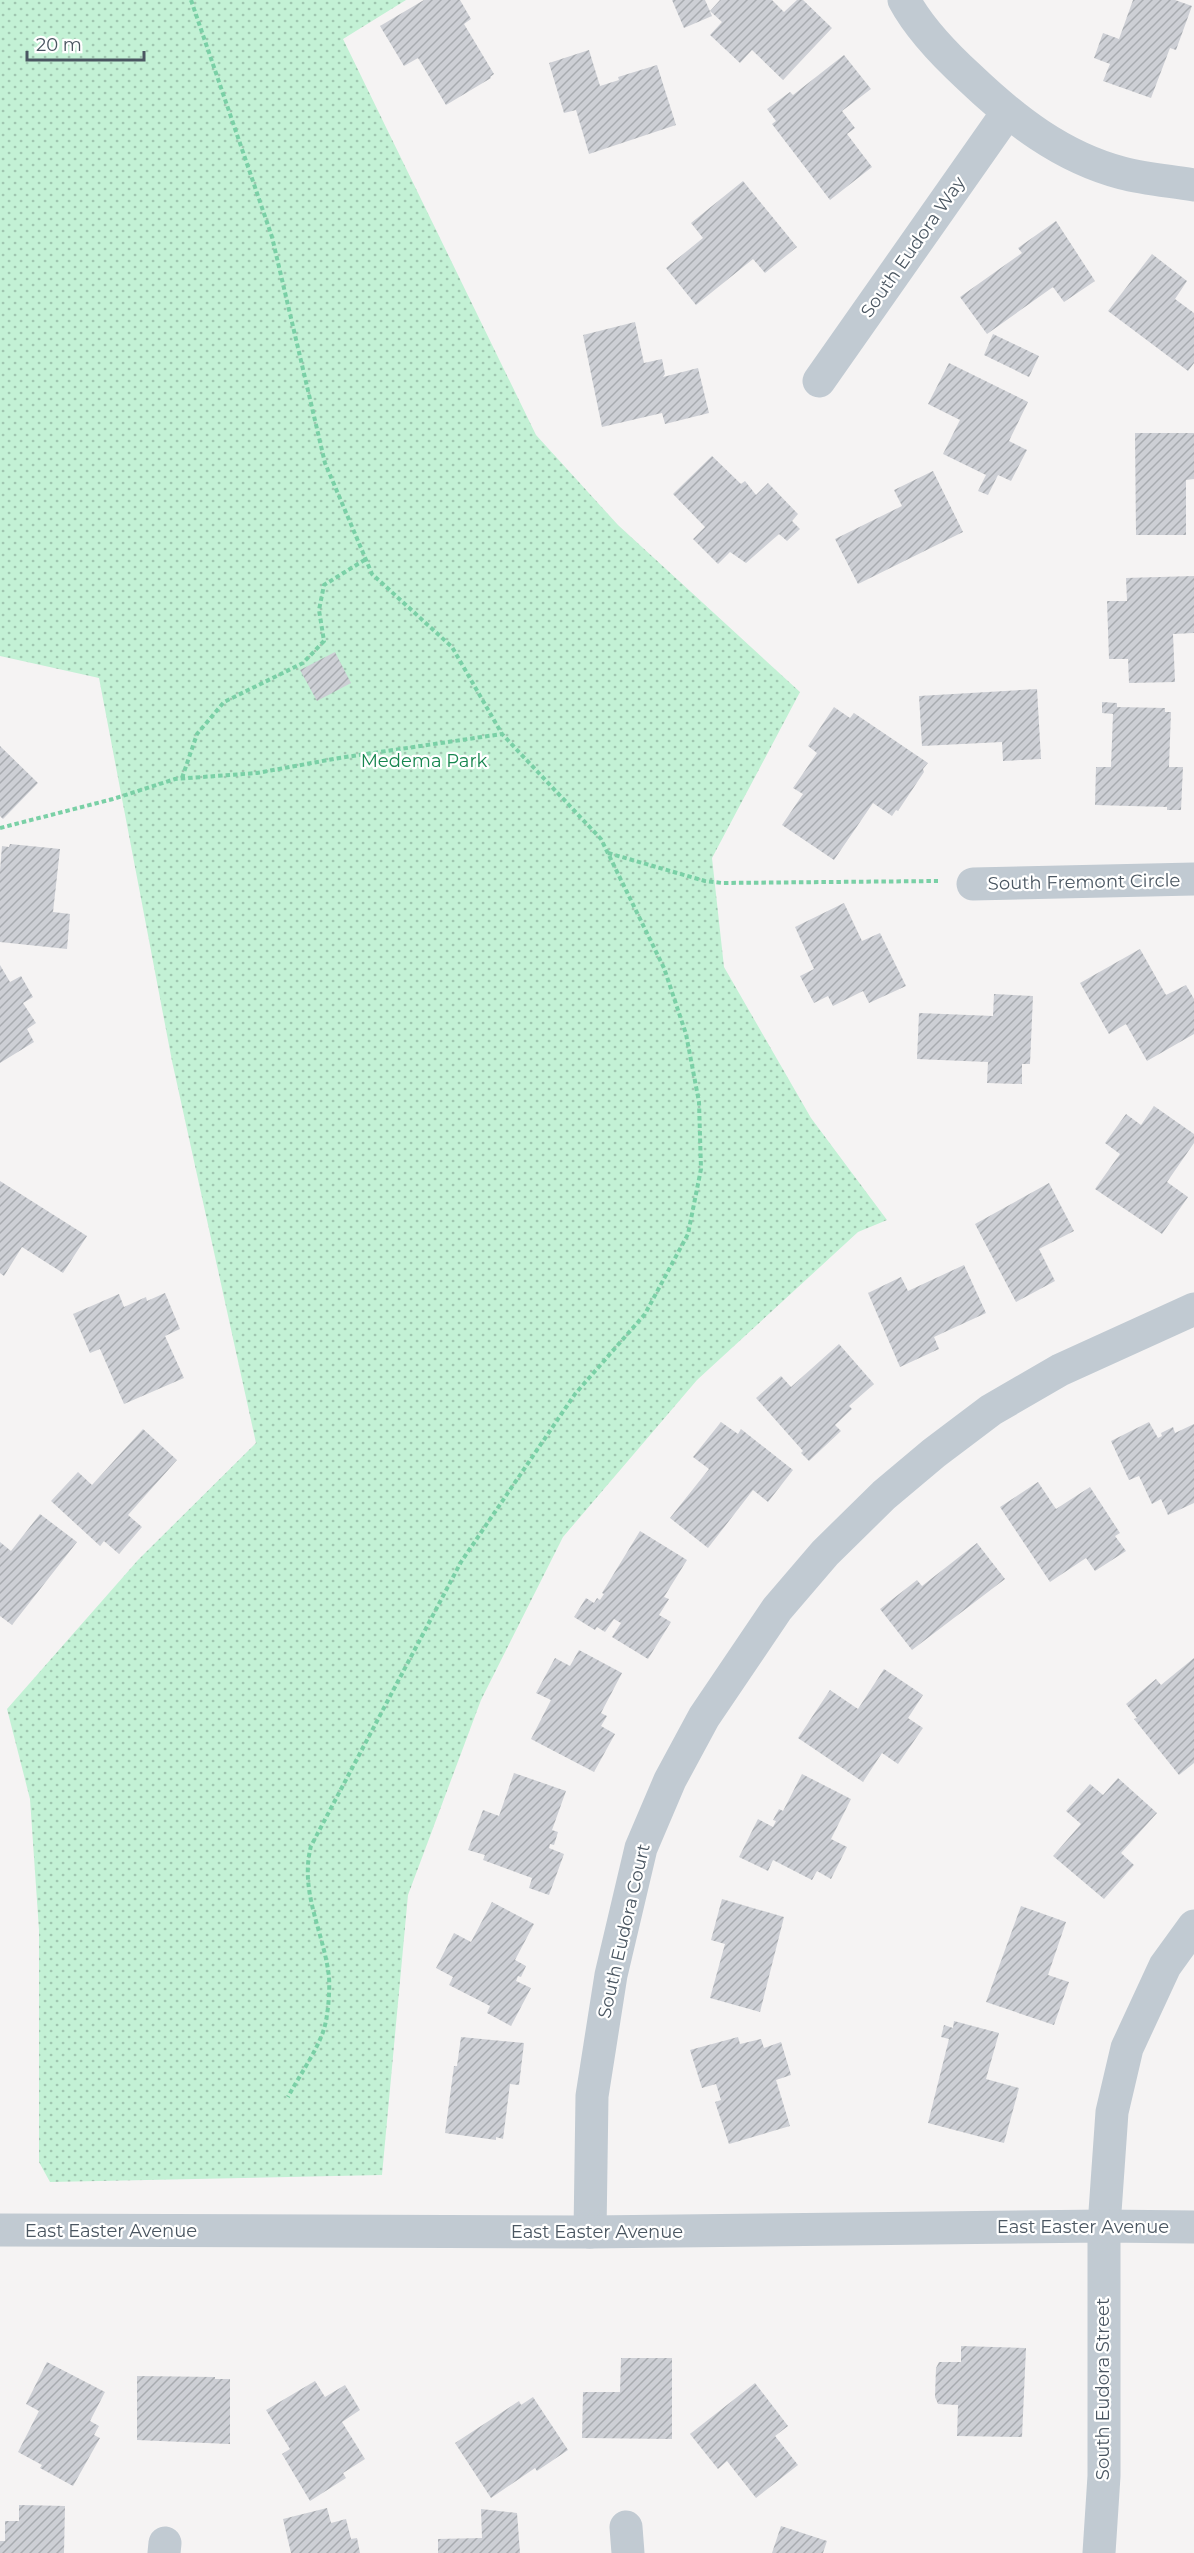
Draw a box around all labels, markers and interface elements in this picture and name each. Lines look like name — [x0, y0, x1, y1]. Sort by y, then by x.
scale bar — [27, 24, 144, 62]
text: 20 m — [36, 34, 82, 56]
street label: South Eudora Way — [856, 172, 970, 322]
park label: Medema Park — [361, 750, 488, 772]
street label: South Fremont Circle — [988, 869, 1181, 895]
street label: South Eudora Court — [593, 1842, 655, 2020]
street label: East Easter Avenue — [997, 2216, 1169, 2238]
street label: East Easter Avenue — [25, 2220, 197, 2242]
street label: East Easter Avenue — [511, 2221, 683, 2243]
street label: South Eudora Street — [1092, 2298, 1114, 2480]

